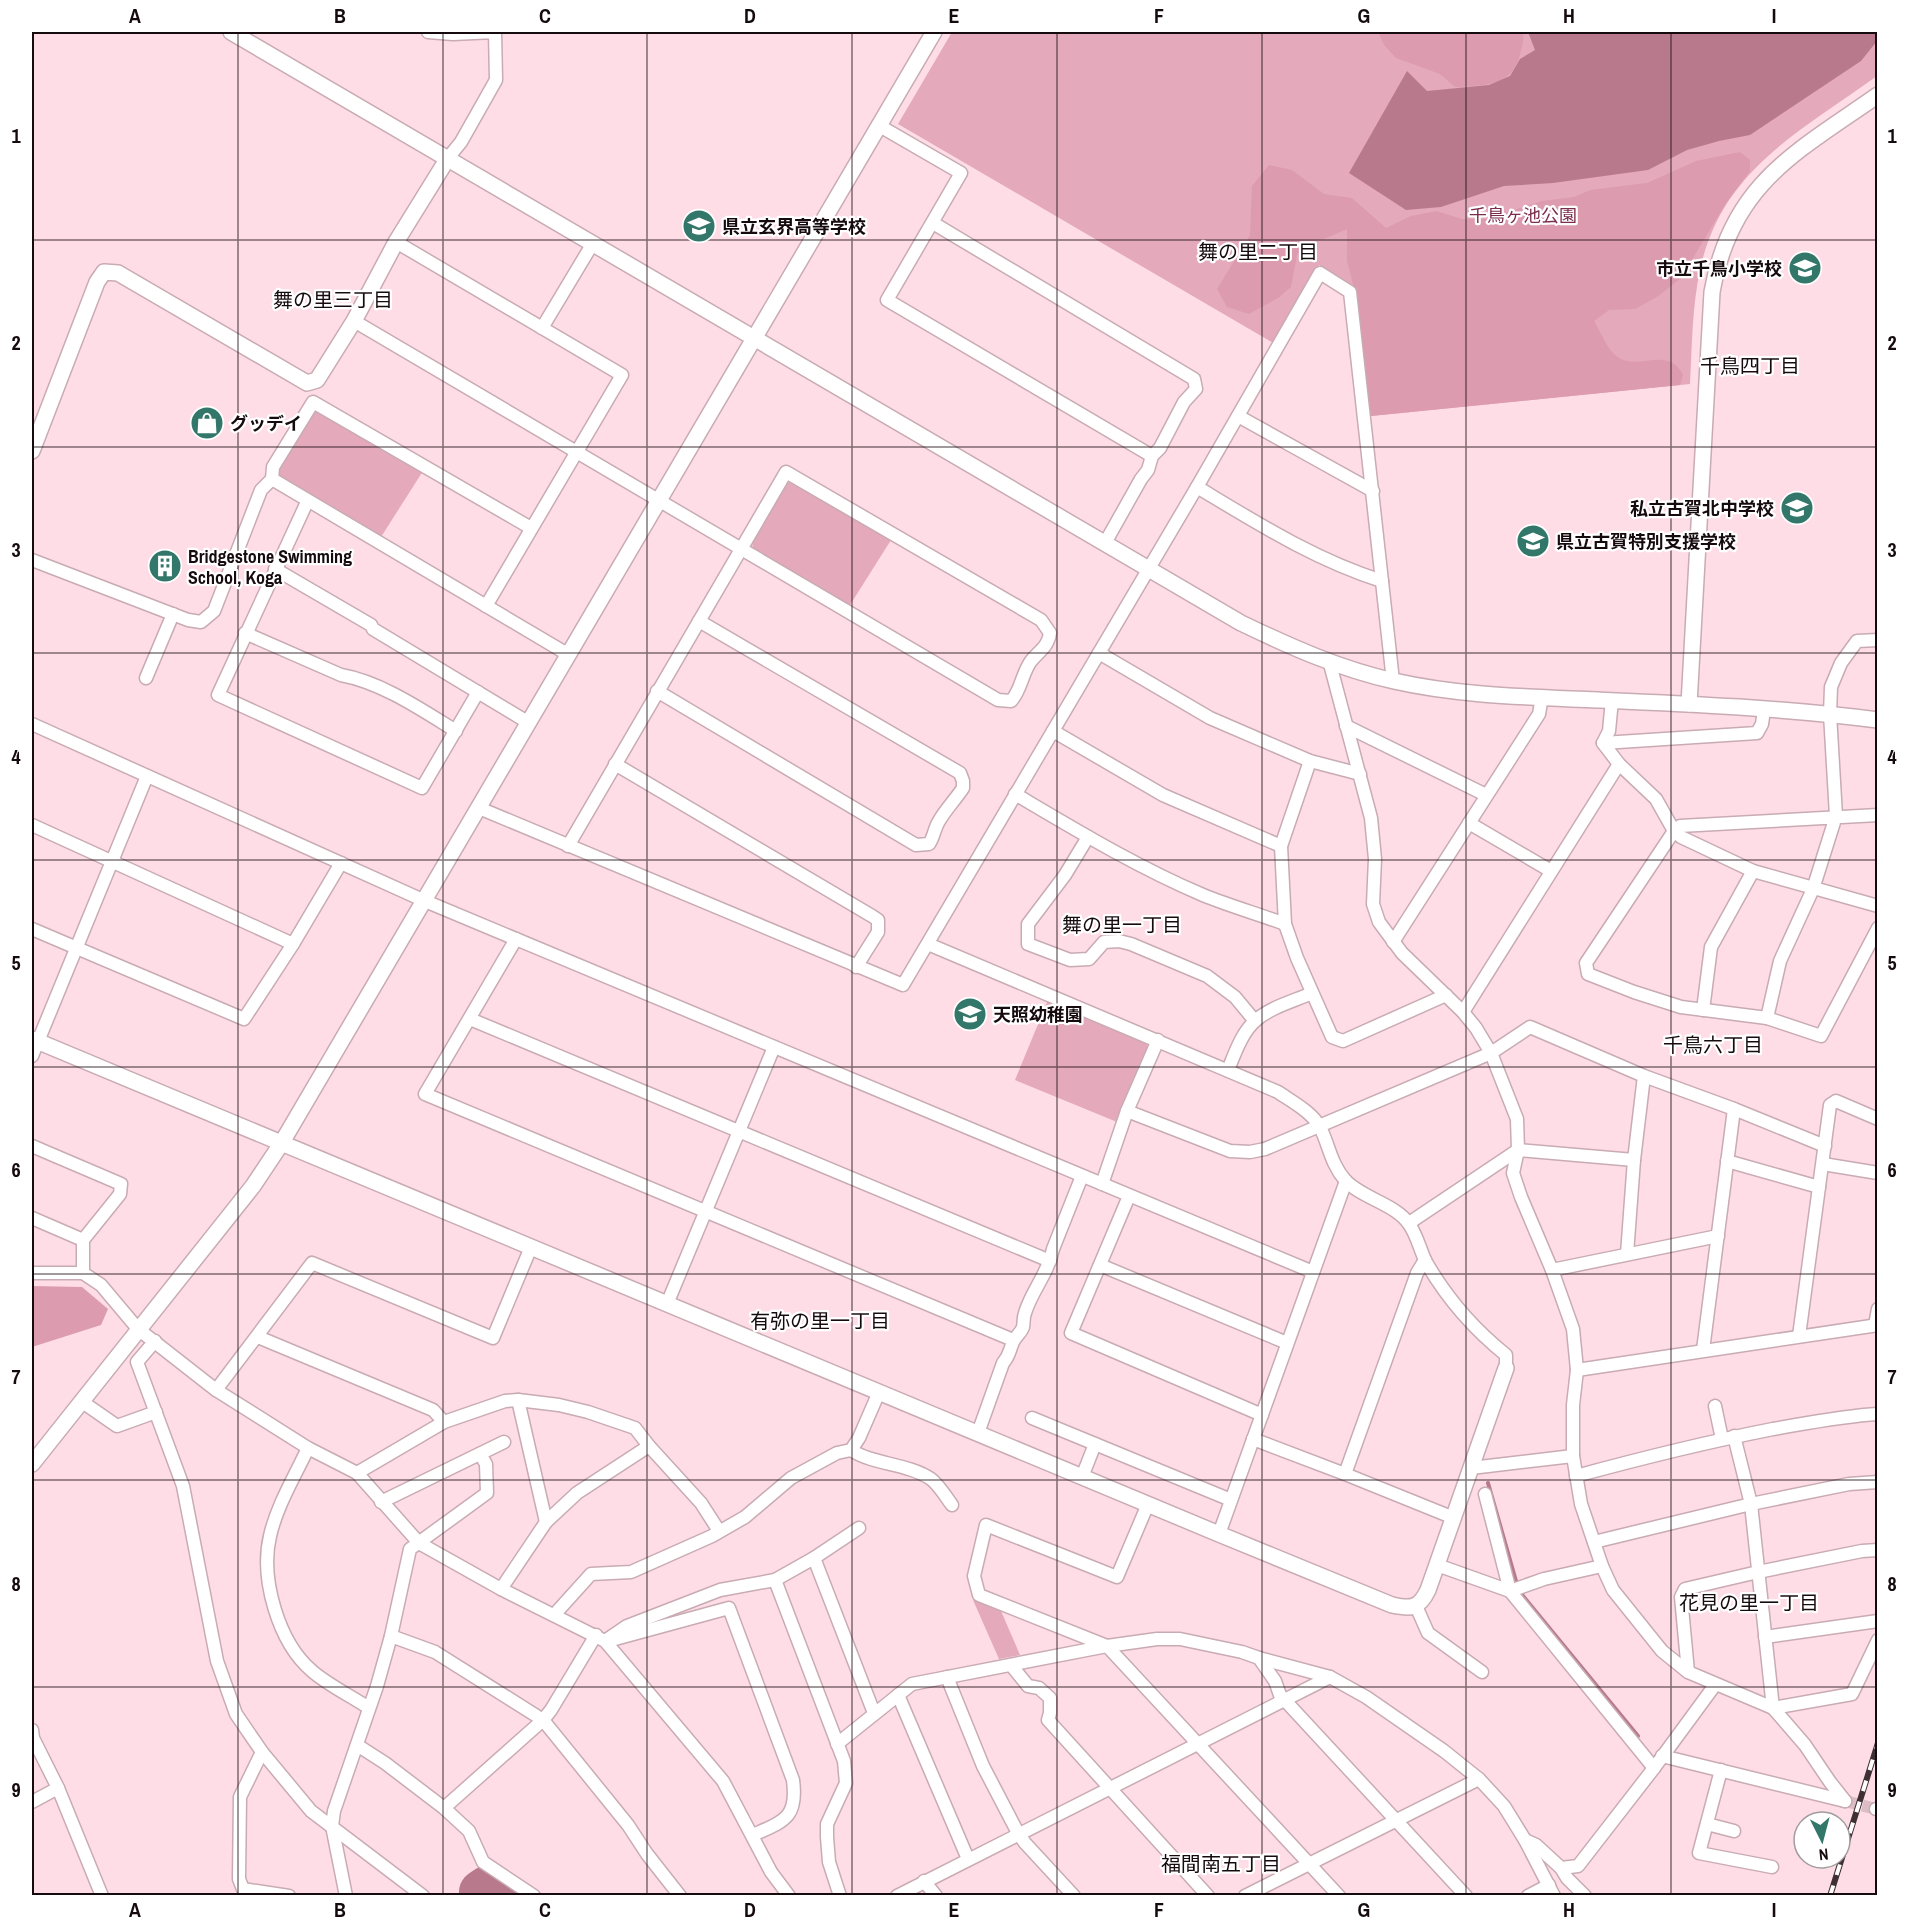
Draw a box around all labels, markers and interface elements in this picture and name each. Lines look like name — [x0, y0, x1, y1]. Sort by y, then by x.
text: A — [129, 2, 141, 29]
text: B — [334, 2, 346, 29]
text: C — [539, 2, 551, 29]
text: D — [744, 2, 756, 29]
text: E — [949, 2, 960, 29]
text: F — [1154, 2, 1164, 29]
text: G — [1358, 2, 1370, 29]
text: H — [1563, 2, 1575, 29]
text: I — [1772, 2, 1776, 29]
text: 1 — [11, 122, 21, 149]
text: 1 — [1887, 122, 1897, 149]
park label: 千鳥ヶ池公園 — [1469, 203, 1577, 228]
school or university icon: 県立玄界高等学校 — [681, 208, 717, 244]
place label: 県立玄界高等学校 — [722, 214, 866, 239]
district label: 舞の里二丁目 — [1198, 238, 1318, 265]
school or university icon: 市立千鳥小学校 — [1787, 250, 1823, 286]
place label: 市立千鳥小学校 — [1656, 256, 1782, 281]
district label: 舞の里三丁目 — [273, 286, 393, 313]
text: 2 — [11, 329, 21, 356]
text: 2 — [1887, 329, 1897, 356]
district label: 千鳥四丁目 — [1700, 352, 1800, 379]
shop icon: グッデイ — [189, 405, 225, 441]
place label: グッデイ — [230, 411, 302, 436]
school or university icon: 私立古賀北中学校 — [1779, 490, 1815, 526]
place label: 私立古賀北中学校 — [1630, 496, 1774, 521]
school or university icon: 県立古賀特別支援学校 — [1515, 523, 1551, 559]
place label: 県立古賀特別支援学校 — [1556, 529, 1736, 554]
text: 3 — [11, 536, 21, 563]
text: 3 — [1887, 536, 1897, 563]
place label: Bridgestone Swimming School, Koga — [188, 544, 352, 590]
building icon: Bridgestone Swimming School, Koga — [147, 548, 183, 584]
text: 4 — [11, 743, 21, 770]
text: 4 — [1887, 743, 1897, 770]
district label: 舞の里一丁目 — [1062, 911, 1182, 938]
text: 5 — [11, 949, 21, 976]
text: 5 — [1887, 949, 1897, 976]
school or university icon: 天照幼稚園 — [952, 996, 988, 1032]
place label: 天照幼稚園 — [993, 1002, 1083, 1027]
district label: 千鳥六丁目 — [1663, 1031, 1763, 1058]
text: 6 — [11, 1156, 21, 1183]
text: 6 — [1887, 1156, 1897, 1183]
district label: 有弥の里一丁目 — [750, 1307, 890, 1334]
text: 7 — [11, 1363, 21, 1390]
text: 7 — [1887, 1363, 1897, 1390]
text: 8 — [11, 1570, 21, 1597]
text: 8 — [1887, 1570, 1897, 1597]
district label: 花見の里一丁目 — [1679, 1589, 1819, 1616]
text: 9 — [11, 1776, 21, 1803]
text: 9 — [1887, 1776, 1897, 1803]
north arrow — [1792, 1810, 1852, 1870]
text: N — [1818, 1843, 1829, 1866]
district label: 福間南五丁目 — [1161, 1850, 1281, 1877]
text: A — [129, 1896, 141, 1923]
text: B — [334, 1896, 346, 1923]
text: C — [539, 1896, 551, 1923]
text: D — [744, 1896, 756, 1923]
text: E — [949, 1896, 960, 1923]
text: F — [1154, 1896, 1164, 1923]
text: G — [1358, 1896, 1370, 1923]
text: H — [1563, 1896, 1575, 1923]
text: I — [1772, 1896, 1776, 1923]

